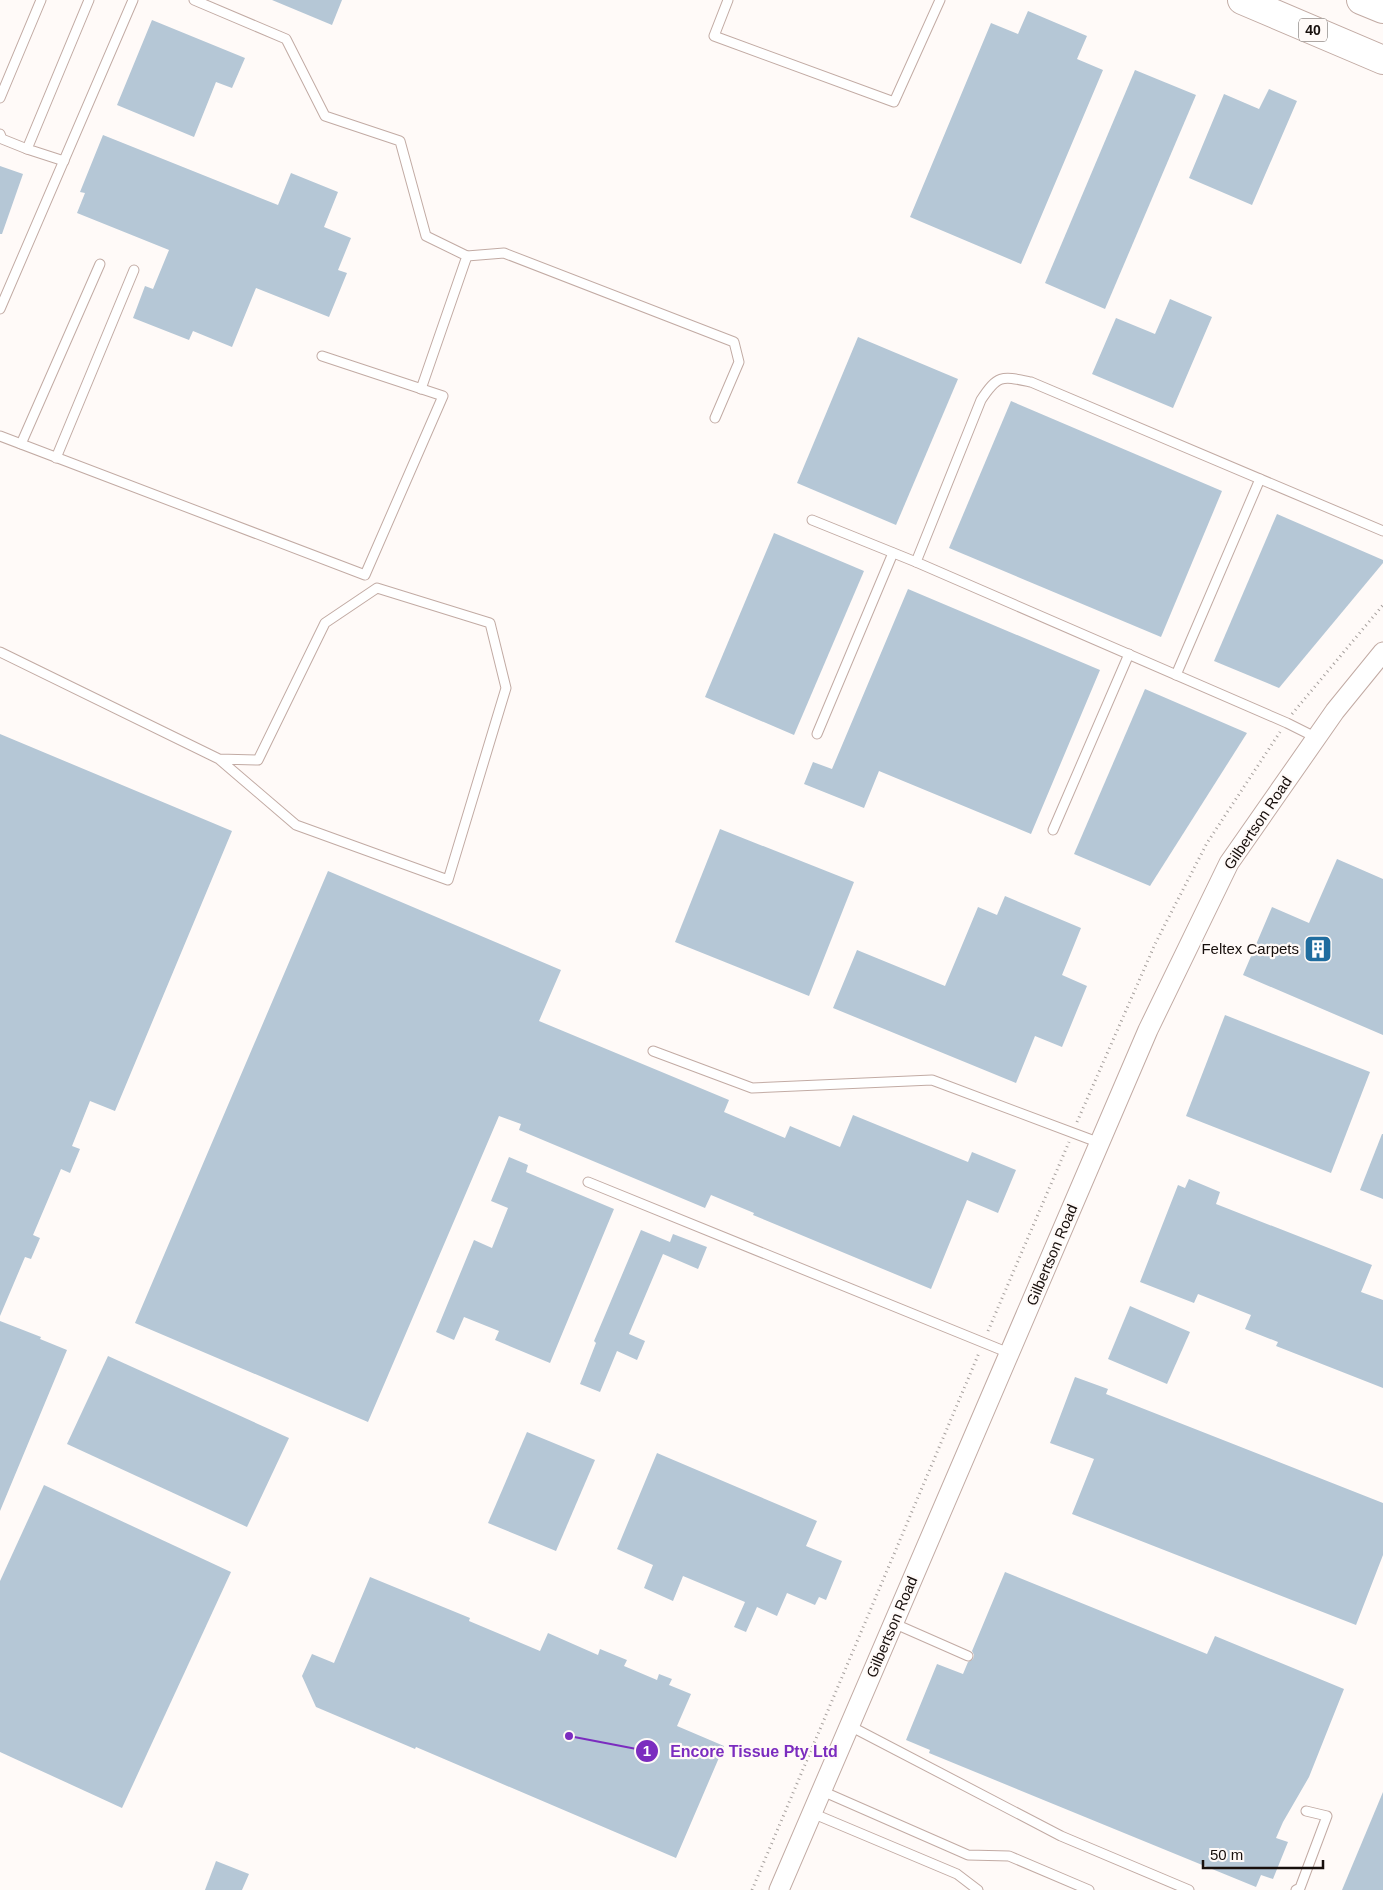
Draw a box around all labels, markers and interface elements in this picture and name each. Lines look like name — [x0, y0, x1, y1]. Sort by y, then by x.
road number: 40 — [1299, 18, 1327, 42]
street label: Gilbertson Road — [1220, 773, 1295, 872]
building icon: Feltex Carpets — [1303, 934, 1333, 964]
place label: Feltex Carpets — [1201, 940, 1299, 957]
street label: Gilbertson Road — [1023, 1202, 1081, 1308]
street label: Gilbertson Road — [863, 1574, 921, 1680]
callout: Encore Tissue Pty Ltd — [635, 1736, 848, 1767]
text: 1 — [643, 1742, 651, 1759]
text: Encore Tissue Pty Ltd — [670, 1743, 838, 1760]
scale bar — [1203, 1838, 1323, 1870]
text: 50 m — [1210, 1846, 1243, 1863]

